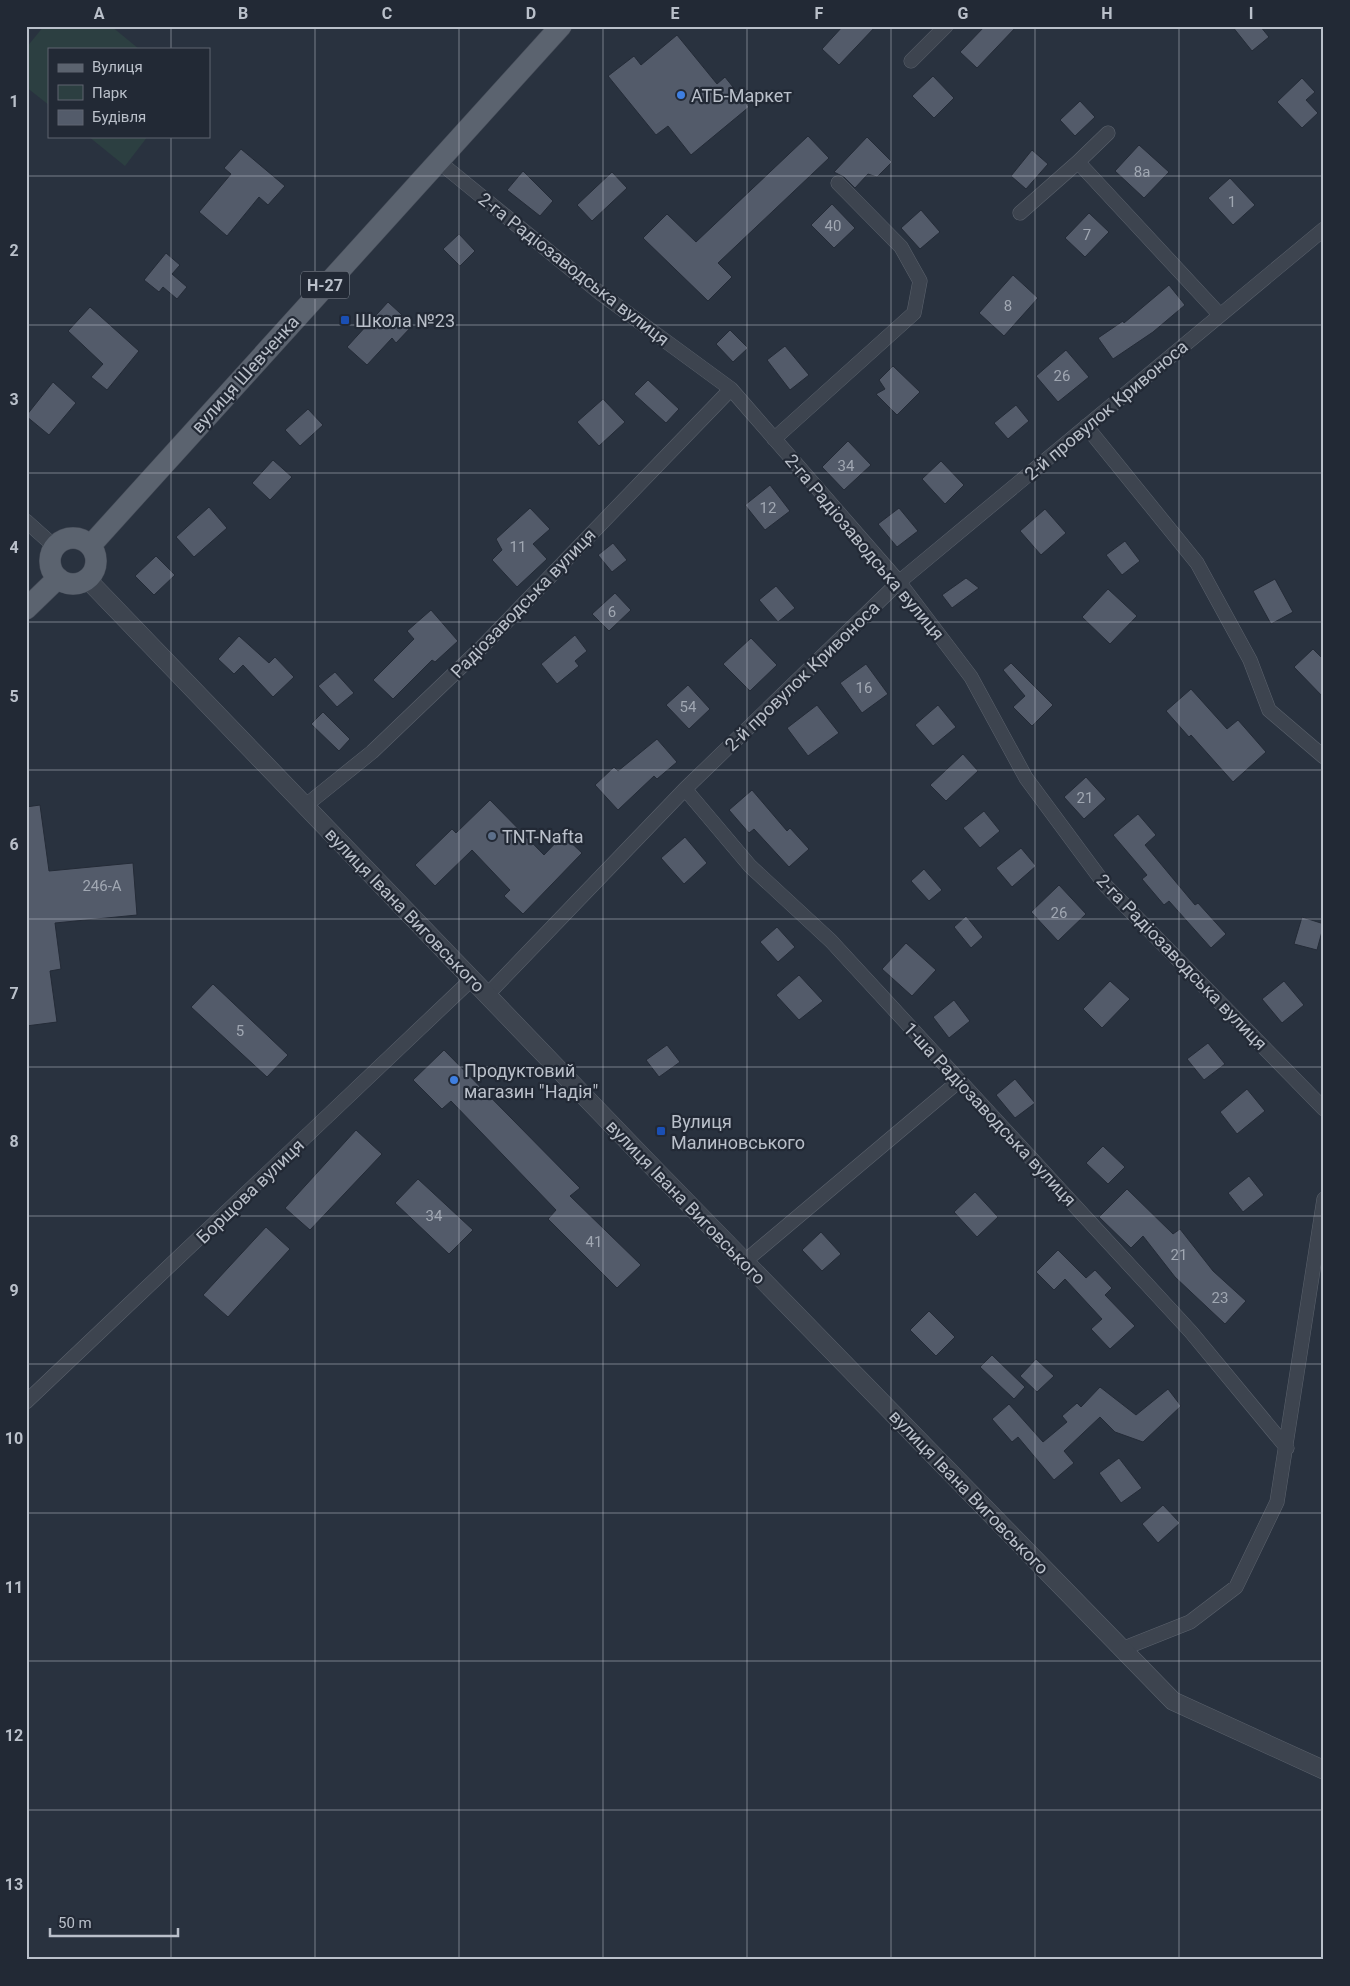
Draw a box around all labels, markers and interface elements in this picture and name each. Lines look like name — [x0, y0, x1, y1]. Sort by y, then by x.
text: A — [94, 4, 105, 23]
text: B — [238, 4, 248, 23]
text: C — [382, 4, 392, 23]
text: D — [526, 4, 536, 23]
text: E — [671, 4, 680, 23]
text: F — [815, 4, 824, 23]
text: G — [958, 4, 969, 23]
text: H — [1101, 4, 1113, 23]
text: I — [1249, 4, 1253, 23]
legend — [48, 48, 210, 138]
text: Вулиця — [92, 58, 143, 76]
text: Парк — [92, 84, 127, 102]
place label: АТБ-Маркет — [691, 85, 792, 106]
marker: АТБ-Маркет — [675, 89, 687, 101]
text: 1 — [9, 92, 19, 111]
text: Будівля — [92, 108, 146, 126]
house number: 8а — [1134, 163, 1150, 181]
street label: 2-га Радіозаводська вулиця — [474, 188, 674, 350]
house number: 1 — [1228, 193, 1236, 211]
house number: 40 — [825, 217, 841, 235]
house number: 7 — [1083, 226, 1091, 244]
text: 2 — [9, 241, 19, 260]
road number: Н-27 — [301, 272, 349, 298]
house number: 8 — [1004, 297, 1012, 315]
place label: Школа №23 — [355, 310, 455, 331]
street label: вулиця Шевченка — [187, 311, 303, 437]
marker: Школа №23 — [339, 314, 351, 326]
street label: 2-й провулок Кривоноса — [1020, 336, 1192, 484]
house number: 26 — [1054, 367, 1070, 385]
text: 3 — [9, 390, 19, 409]
street label: 2-га Радіозаводська вулиця — [781, 450, 949, 644]
house number: 34 — [838, 457, 855, 475]
house number: 12 — [760, 499, 776, 517]
street label: Радіозаводська вулиця — [446, 524, 600, 682]
text: 4 — [9, 538, 19, 557]
house number: 11 — [510, 538, 526, 556]
street label: 2-й провулок Кривоноса — [721, 597, 883, 755]
house number: 6 — [608, 603, 616, 621]
house number: 16 — [856, 679, 872, 697]
text: 5 — [9, 687, 19, 706]
house number: 54 — [680, 698, 697, 716]
house number: 21 — [1077, 789, 1093, 807]
street label: вулиця Івана Виговського — [321, 824, 489, 996]
place label: TNT-Nafta — [502, 826, 584, 847]
marker: TNT-Nafta — [486, 830, 498, 842]
text: 6 — [9, 835, 19, 854]
street label: 2-га Радіозаводська вулиця — [1092, 870, 1272, 1054]
house number: 246-А — [82, 877, 122, 895]
house number: 26 — [1051, 904, 1067, 922]
text: 7 — [9, 984, 19, 1003]
street label: 1-ша Радіозаводська вулиця — [899, 1018, 1081, 1210]
house number: 5 — [236, 1022, 244, 1040]
place label: Продуктовий магазин "Надія" — [464, 1060, 598, 1102]
marker: Продуктовий магазин "Надія" — [448, 1074, 460, 1086]
place label: Вулиця Малиновського — [671, 1111, 805, 1153]
street label: вулиця Івана Виговського — [602, 1116, 770, 1288]
marker: Вулиця Малиновського — [655, 1125, 667, 1137]
text: 8 — [9, 1132, 19, 1151]
street label: Борщова вулиця — [192, 1134, 308, 1248]
house number: 34 — [426, 1207, 443, 1225]
house number: 41 — [586, 1233, 602, 1251]
house number: 21 — [1171, 1246, 1187, 1264]
text: 9 — [9, 1281, 19, 1300]
house number: 23 — [1212, 1289, 1228, 1307]
street label: вулиця Івана Виговського — [885, 1406, 1053, 1578]
text: 10 — [5, 1429, 23, 1448]
text: 11 — [5, 1578, 23, 1597]
text: 12 — [5, 1726, 23, 1745]
text: 13 — [5, 1875, 23, 1894]
scale bar — [50, 1906, 178, 1938]
text: 50 m — [58, 1914, 92, 1932]

